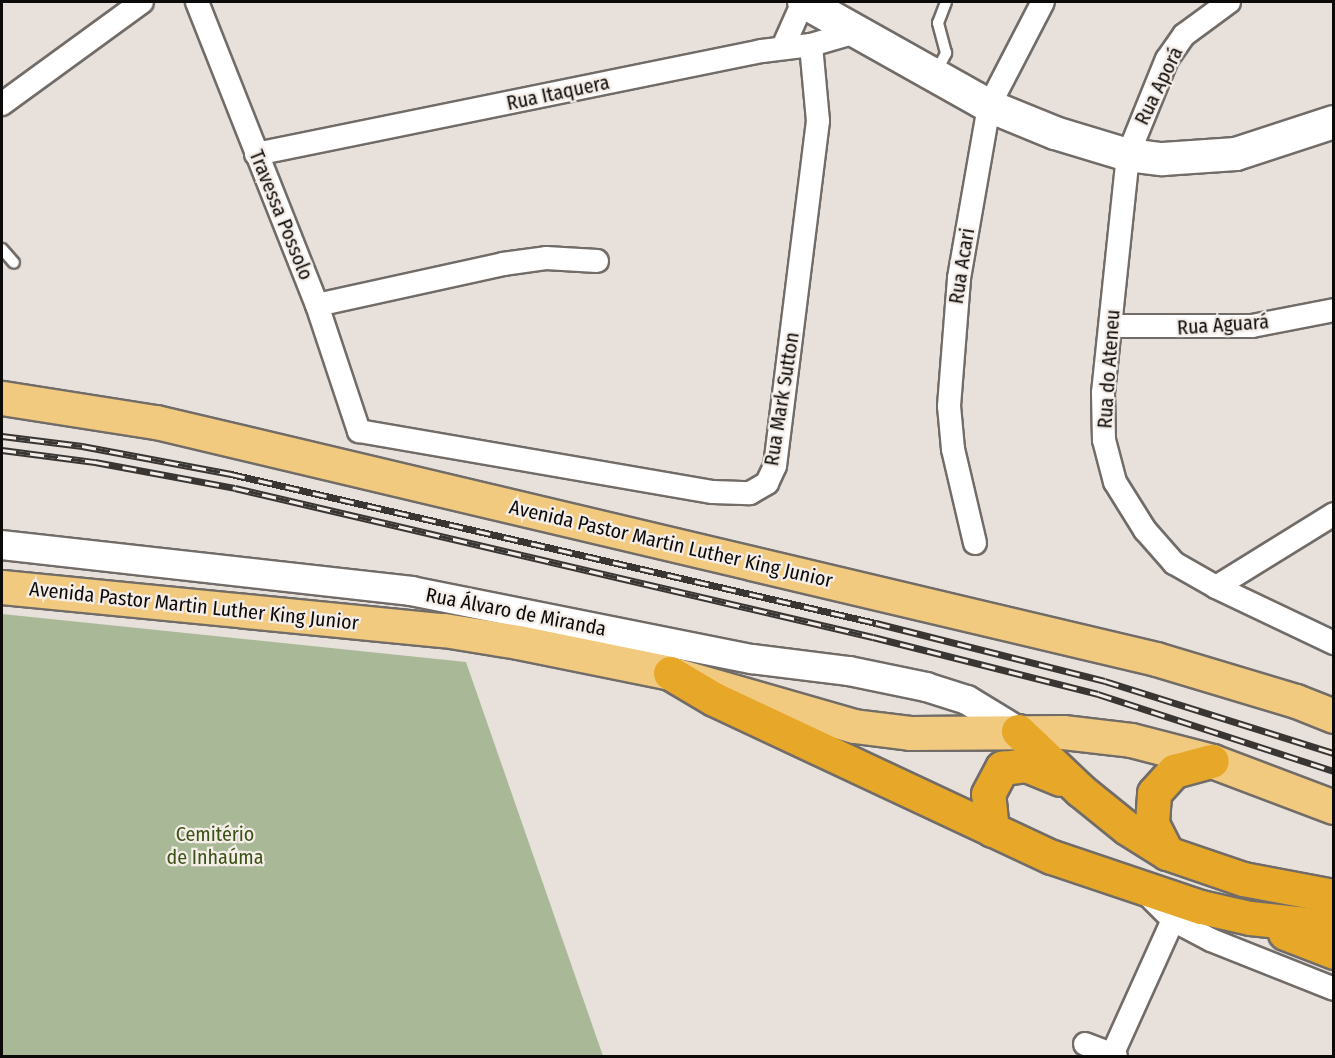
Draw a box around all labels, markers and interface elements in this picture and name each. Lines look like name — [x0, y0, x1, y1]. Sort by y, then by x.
street label: Rua Aporá — [1130, 43, 1188, 129]
street label: Rua Itaquera — [504, 70, 612, 116]
street label: Travessa Possolo — [244, 147, 318, 283]
street label: Rua Acari — [944, 226, 980, 306]
street label: Rua do Ateneu — [1093, 309, 1125, 429]
street label: Rua Aguará — [1176, 310, 1270, 340]
street label: Rua Mark Sutton — [760, 330, 804, 468]
street label: Avenida Pastor Martin Luther King Junior — [507, 495, 835, 593]
street label: Avenida Pastor Martin Luther King Junior — [28, 577, 360, 635]
street label: Rua Álvaro de Miranda — [424, 583, 608, 641]
park label: Cemitério de Inhaúma — [166, 823, 264, 870]

